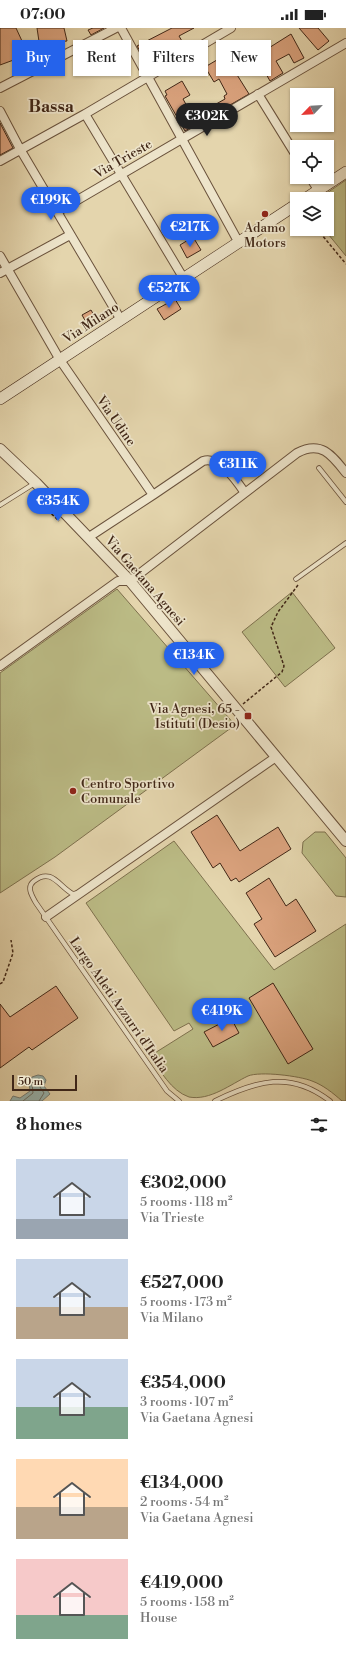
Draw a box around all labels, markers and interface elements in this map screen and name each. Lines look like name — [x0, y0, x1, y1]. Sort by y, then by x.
text: 07:00 — [20, 5, 66, 24]
chip: Buy — [12, 40, 65, 76]
chip: Rent — [73, 40, 131, 76]
chip: Filters — [139, 40, 208, 76]
chip: New — [216, 40, 271, 76]
north arrow — [290, 88, 334, 132]
map controls — [290, 88, 334, 236]
district label: Bassa — [28, 96, 75, 118]
pin: €302K — [179, 103, 235, 137]
text: €302K — [185, 108, 229, 124]
street label: Via Trieste — [90, 136, 155, 183]
button: locate — [290, 140, 334, 184]
pin: €199K — [23, 187, 79, 221]
text: €199K — [30, 192, 72, 208]
button: layers — [290, 192, 334, 236]
marker: Adamo Motors — [260, 209, 270, 219]
pin: €217K — [162, 214, 218, 248]
text: €217K — [170, 219, 210, 235]
place label: Adamo Motors — [243, 220, 286, 251]
pin: €527K — [141, 275, 197, 309]
text: €527K — [148, 280, 190, 296]
street label: Via Milano — [59, 299, 122, 348]
street label: Via Udine — [92, 392, 139, 449]
pin: €311K — [210, 451, 266, 485]
text: €311K — [218, 456, 258, 472]
pin: €354K — [30, 488, 86, 522]
text: €354K — [36, 493, 80, 509]
street label: Via Gaetana Agnesi — [101, 532, 188, 629]
pin: €134K — [166, 642, 222, 676]
text: €134K — [173, 647, 215, 663]
place label: Via Agnesi, 65 - Istituti (Desio) — [148, 701, 240, 732]
marker: Via Agnesi, 65 - Istituti (Desio) — [243, 711, 253, 721]
place label: Centro Sportivo Comunale — [81, 776, 175, 807]
marker: Centro Sportivo Comunale — [68, 786, 78, 796]
street label: Largo Atleti Azzurri d'Italia — [66, 934, 172, 1076]
pin: €419K — [194, 998, 250, 1032]
text: €419K — [201, 1003, 243, 1019]
scale bar — [12, 1073, 77, 1092]
text: 50 m — [18, 1075, 43, 1089]
text: 8 homes — [16, 1114, 82, 1136]
icon: filters — [308, 1114, 330, 1136]
text: €302,000 — [140, 1172, 226, 1194]
icon: home — [48, 1175, 96, 1223]
text: 5 rooms · 118 m² — [140, 1194, 232, 1210]
text: Via Trieste — [140, 1210, 204, 1226]
text: €527,000 — [140, 1272, 224, 1294]
icon: home — [48, 1275, 96, 1323]
text: 5 rooms · 173 m² — [140, 1294, 232, 1310]
text: Via Milano — [140, 1310, 203, 1326]
text: €354,000 — [140, 1372, 226, 1394]
icon: home — [48, 1375, 96, 1423]
text: 3 rooms · 107 m² — [140, 1394, 233, 1410]
text: Via Gaetana Agnesi — [140, 1410, 254, 1426]
text: €134,000 — [140, 1472, 223, 1494]
icon: home — [48, 1475, 96, 1523]
text: 2 rooms · 54 m² — [140, 1494, 229, 1510]
text: Via Gaetana Agnesi — [140, 1510, 254, 1526]
text: €419,000 — [140, 1572, 223, 1594]
icon: home — [48, 1575, 96, 1623]
text: 5 rooms · 158 m² — [140, 1594, 234, 1610]
text: House — [140, 1610, 177, 1626]

